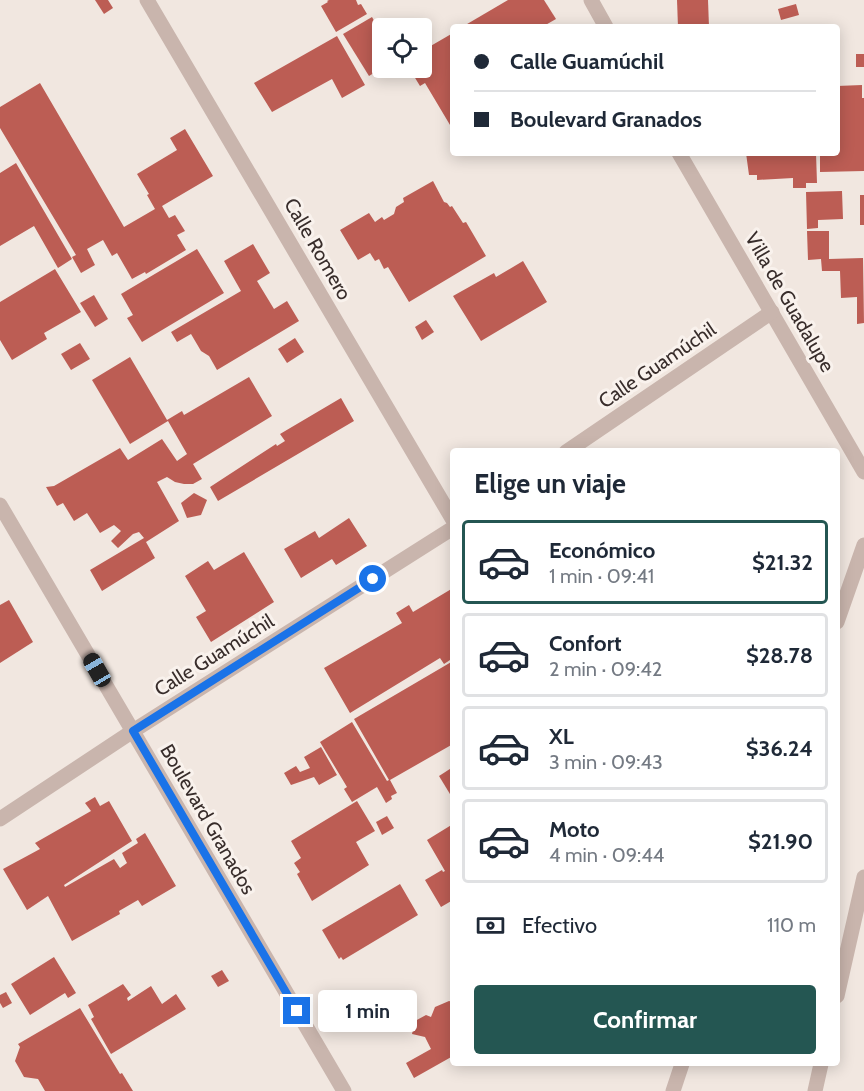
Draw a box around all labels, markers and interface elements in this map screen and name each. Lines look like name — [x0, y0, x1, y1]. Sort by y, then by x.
map controls — [372, 18, 432, 78]
button: locate — [372, 18, 432, 78]
text: Calle Guamúchil — [510, 48, 664, 75]
text: Boulevard Granados — [510, 106, 702, 133]
street label: Calle Romero — [279, 194, 357, 304]
street label: Villa de Guadalupe — [740, 228, 840, 376]
street label: Calle Guamúchil — [594, 317, 720, 413]
text: Elige un viaje — [474, 467, 626, 500]
icon: car — [477, 535, 531, 589]
text: Económico — [549, 537, 655, 564]
text: $21.32 — [752, 549, 813, 576]
text: 1 min · 09:41 — [549, 564, 654, 588]
route start — [359, 565, 386, 592]
street label: Calle Guamúchil — [150, 609, 278, 701]
icon: car — [477, 628, 531, 682]
text: Confort — [549, 630, 622, 657]
text: $28.78 — [746, 642, 813, 669]
car — [80, 650, 114, 690]
text: 2 min · 09:42 — [549, 657, 662, 681]
icon: car — [477, 721, 531, 775]
text: XL — [549, 723, 574, 750]
text: $36.24 — [746, 735, 813, 762]
street label: Boulevard Granados — [155, 740, 261, 898]
text: 3 min · 09:43 — [549, 750, 663, 774]
icon: car — [477, 814, 531, 868]
text: Moto — [549, 816, 600, 843]
text: $21.90 — [748, 828, 813, 855]
text: 4 min · 09:44 — [549, 843, 664, 867]
icon: cash — [474, 909, 507, 942]
text: Efectivo — [522, 912, 597, 939]
text: 110 m — [767, 913, 816, 937]
button: Confirmar — [474, 985, 816, 1054]
callout: 1 min — [318, 990, 417, 1032]
route end — [283, 997, 310, 1024]
text: 1 min — [345, 999, 390, 1023]

